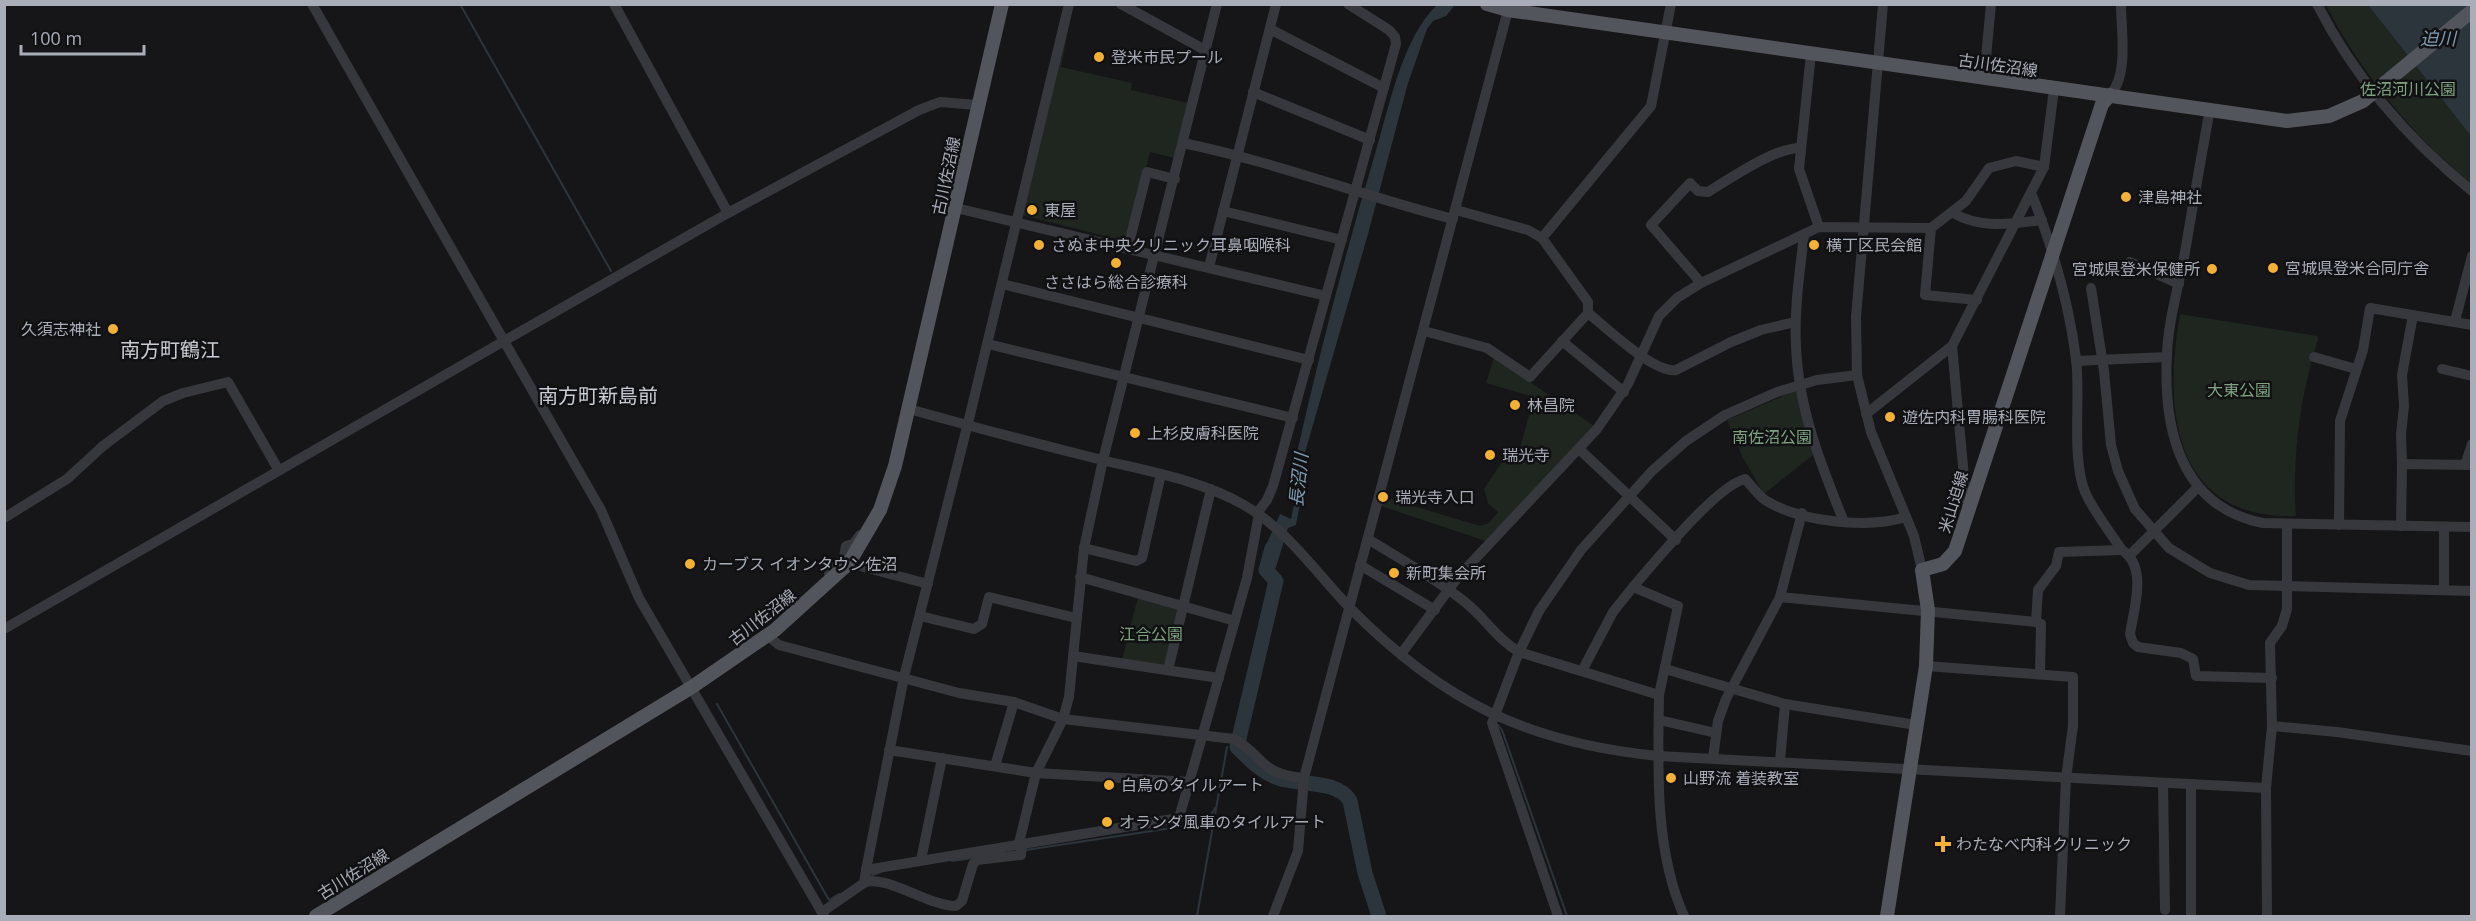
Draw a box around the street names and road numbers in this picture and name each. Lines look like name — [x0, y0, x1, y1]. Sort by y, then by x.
street label: 古川佐沼線 — [1957, 49, 2039, 81]
street label: 古川佐沼線 — [927, 135, 965, 217]
street label: 米山迫線 — [1933, 468, 1973, 536]
street label: 古川佐沼線 — [724, 584, 800, 650]
street label: 古川佐沼線 — [313, 843, 393, 905]

